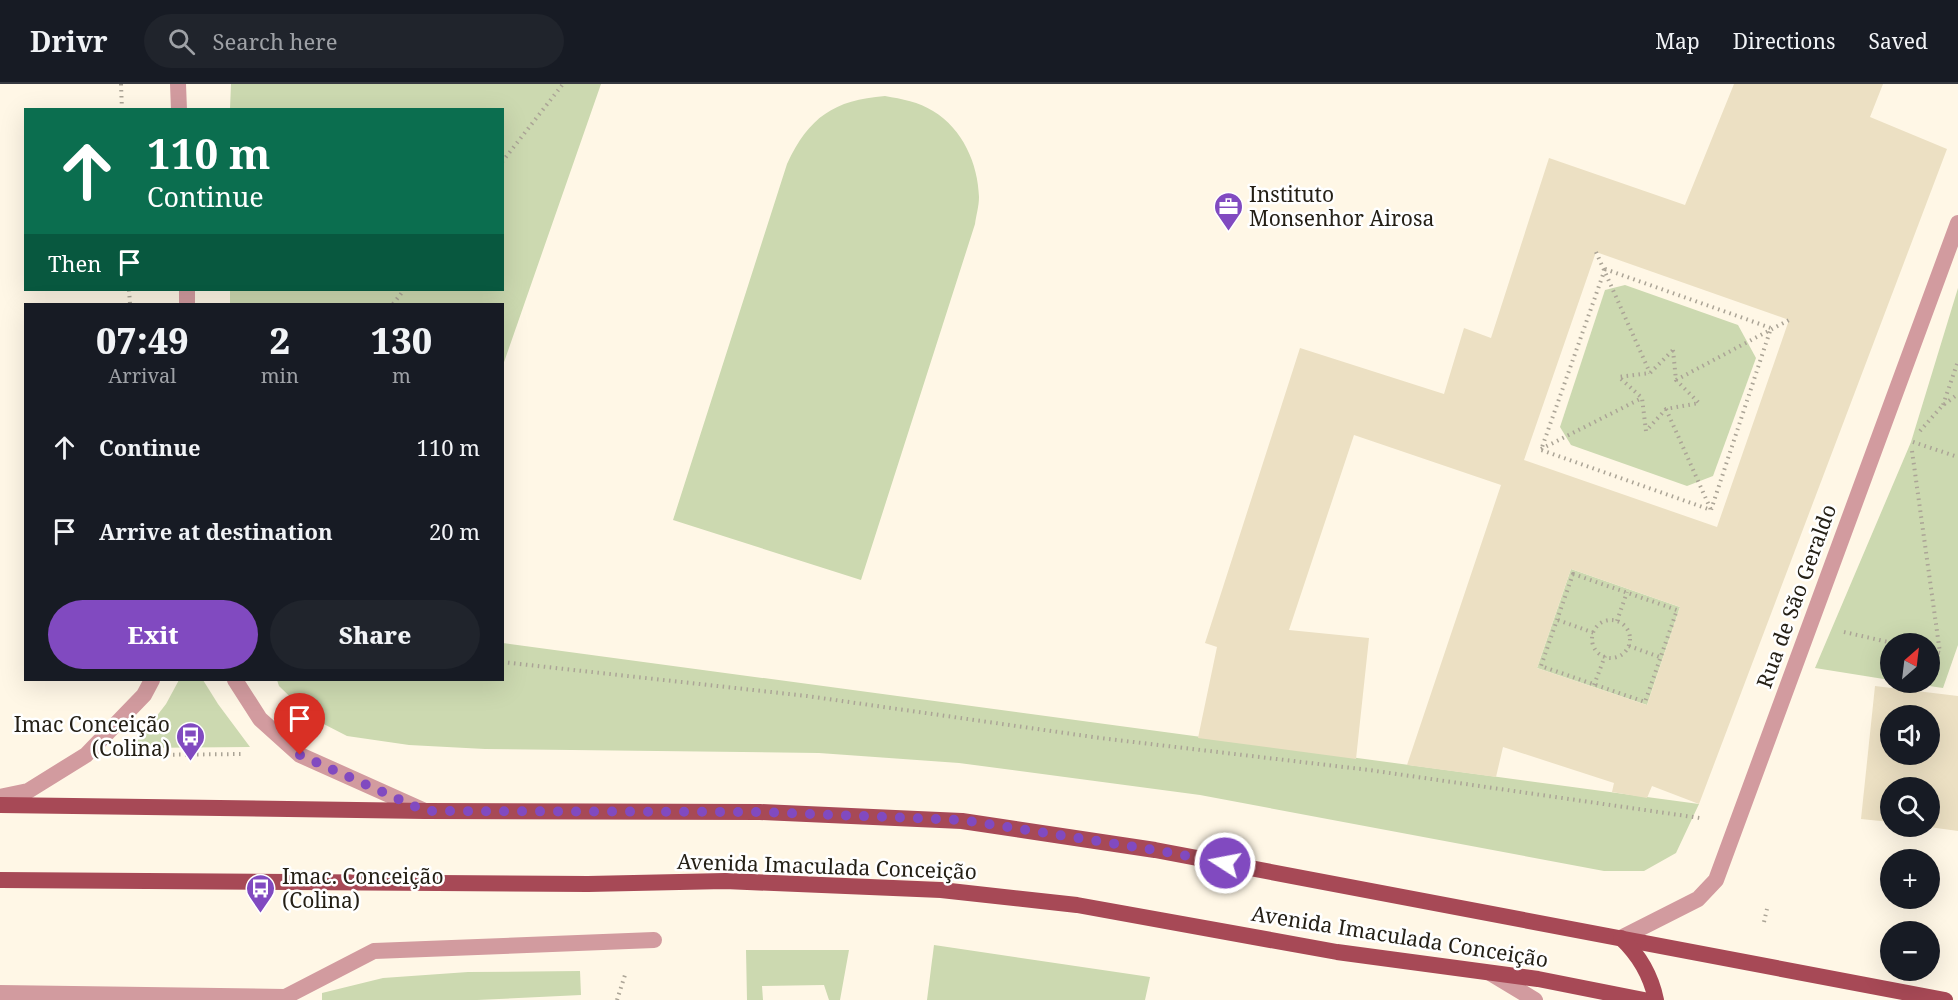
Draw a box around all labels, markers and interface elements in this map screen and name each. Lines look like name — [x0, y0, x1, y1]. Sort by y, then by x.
search box — [144, 14, 564, 68]
text: Drivr — [30, 22, 108, 60]
icon: search — [165, 25, 198, 58]
text: Search here — [213, 26, 337, 56]
text: Map — [1655, 27, 1700, 55]
text: Directions — [1733, 27, 1835, 55]
text: Saved — [1868, 27, 1928, 55]
text: 110 m — [147, 124, 271, 181]
icon: ahead — [48, 132, 126, 210]
text: Continue — [147, 178, 264, 215]
place label: Instituto Monsenhor Airosa — [1249, 180, 1434, 232]
office icon: Instituto Monsenhor Airosa — [1212, 190, 1244, 232]
icon: arrive — [113, 246, 146, 279]
text: Then — [48, 248, 101, 278]
text: 07:49 — [96, 316, 189, 365]
text: 2 — [270, 316, 290, 365]
text: 130 — [371, 316, 432, 365]
text: Arrival — [108, 362, 177, 389]
text: min — [261, 362, 299, 389]
text: m — [392, 362, 411, 389]
icon: ahead — [48, 431, 81, 464]
text: Continue — [99, 432, 201, 462]
text: 110 m — [417, 432, 480, 462]
street label: Rua de São Geraldo — [1750, 500, 1842, 692]
icon: arrive — [48, 515, 81, 548]
text: Arrive at destination — [99, 516, 333, 546]
text: 20 m — [429, 516, 480, 546]
button: Exit — [48, 600, 258, 669]
button: Share — [270, 600, 480, 669]
north arrow — [1880, 633, 1940, 693]
map controls — [1880, 633, 1940, 981]
pin — [274, 693, 325, 755]
icon: arrive — [283, 702, 316, 735]
button: sound — [1880, 705, 1940, 765]
place label: Imac Conceição (Colina) — [14, 710, 170, 762]
bus stop icon: Imac Conceição (Colina) — [175, 720, 207, 762]
button: search — [1880, 777, 1940, 837]
position arrow — [1193, 831, 1257, 895]
street label: Avenida Imaculada Conceição — [677, 847, 977, 885]
button: + — [1880, 849, 1940, 909]
place label: Imac. Conceição (Colina) — [282, 862, 444, 914]
bus stop icon: Imac. Conceição (Colina) — [245, 872, 277, 914]
street label: Avenida Imaculada Conceição — [1250, 899, 1550, 973]
button: − — [1880, 921, 1940, 981]

